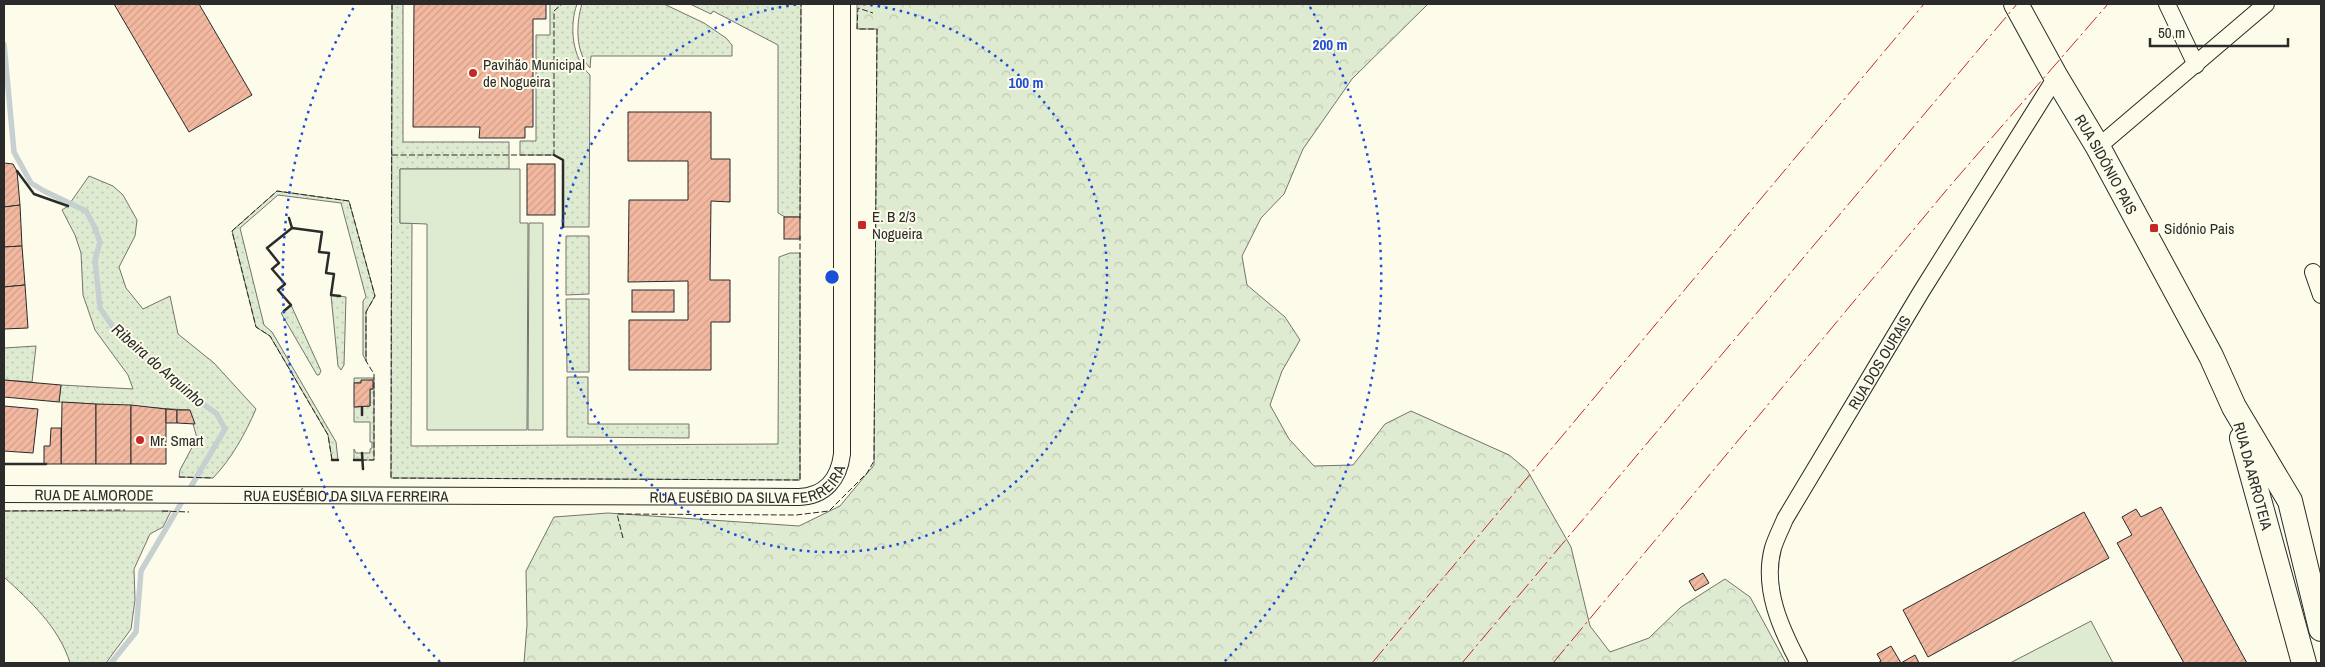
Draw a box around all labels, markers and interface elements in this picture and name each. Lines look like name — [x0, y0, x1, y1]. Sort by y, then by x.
scale bar — [2150, 15, 2288, 47]
text: 50 m — [2158, 22, 2185, 43]
text: 200 m — [1313, 34, 1347, 55]
place label: Pavihão Municipal de Nogueira — [483, 54, 585, 92]
marker: Pavihão Municipal de Nogueira — [467, 67, 479, 79]
text: 100 m — [1009, 72, 1043, 93]
street label: RUA SIDÓNIO PAIS — [2070, 110, 2143, 218]
place label: E. B 2/3 Nogueira — [872, 206, 923, 244]
place label: Sidónio Pais — [2164, 218, 2234, 239]
marker: E. B 2/3 Nogueira — [856, 219, 868, 231]
marker: Sidónio Pais — [2148, 222, 2160, 234]
centre of rings — [823, 268, 841, 286]
street label: RUA DOS OURAIS — [1843, 311, 1915, 413]
water label: Ribeira do Arquinho — [108, 318, 210, 412]
street label: RUA DA ARROTEIA — [2229, 420, 2278, 533]
place label: Mr. Smart — [150, 430, 204, 451]
marker: Mr. Smart — [134, 434, 146, 446]
street label: RUA EUSÉBIO DA SILVA FERREIRA — [650, 461, 850, 508]
street label: RUA DE ALMORODE — [34, 484, 154, 505]
street label: RUA EUSÉBIO DA SILVA FERREIRA — [244, 484, 449, 506]

